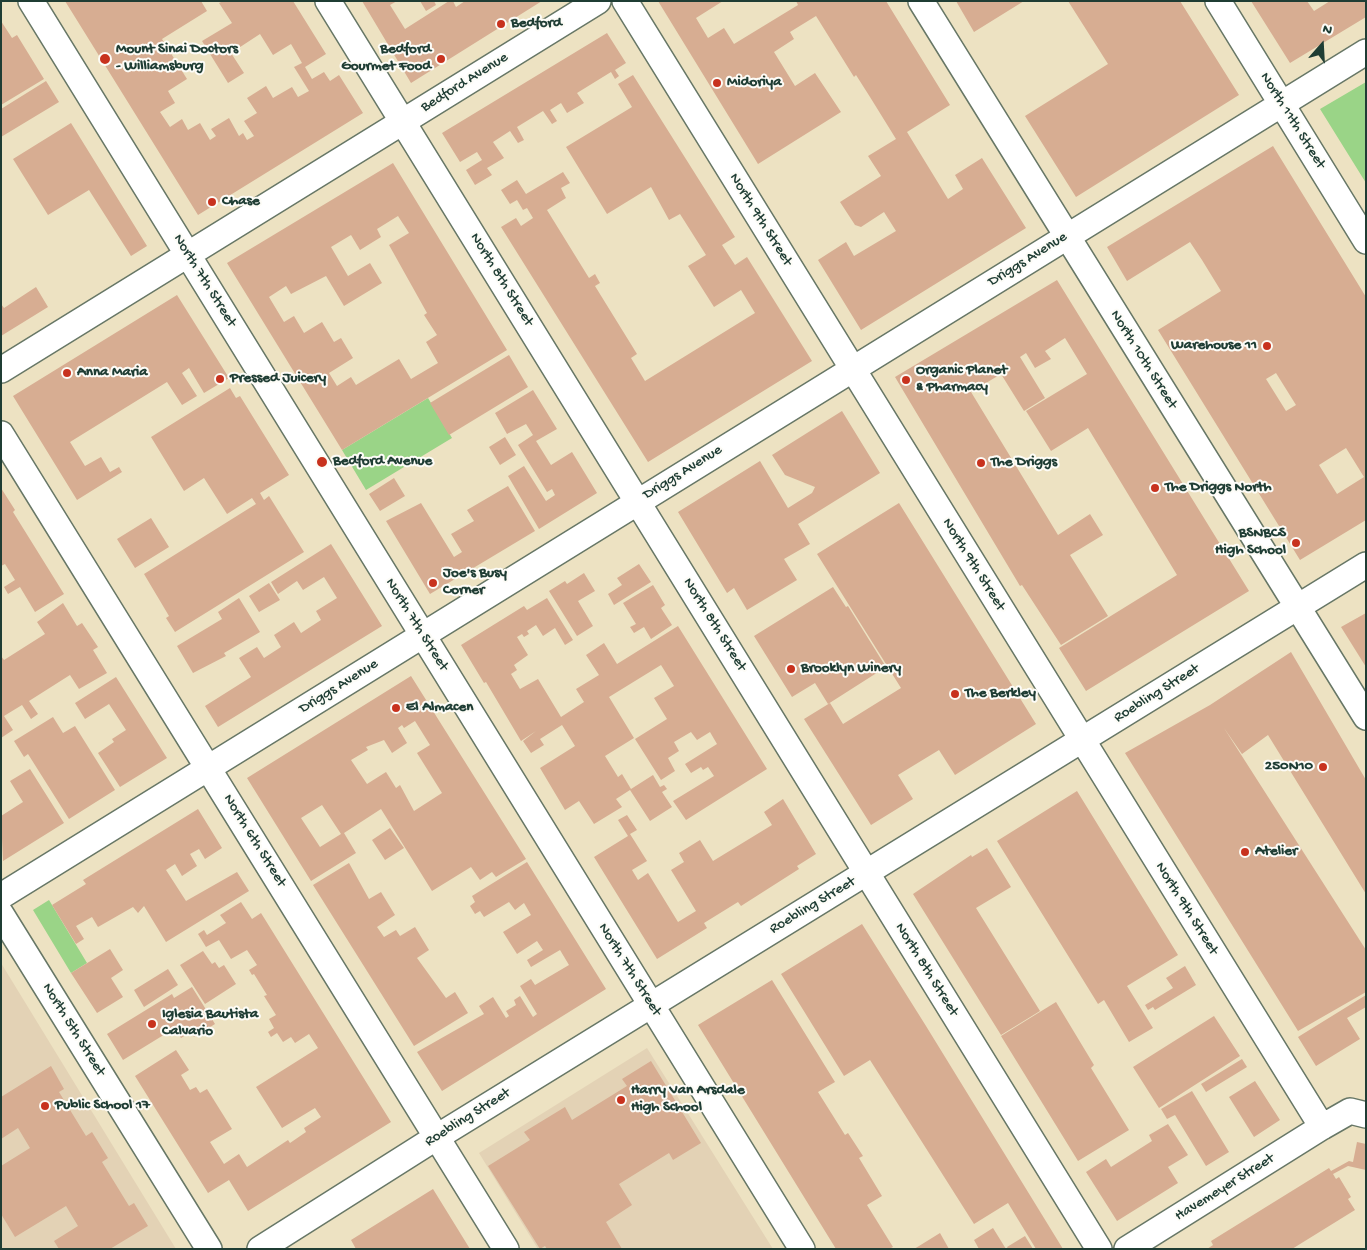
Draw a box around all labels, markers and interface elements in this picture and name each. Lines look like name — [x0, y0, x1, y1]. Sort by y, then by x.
place label: Bedford — [511, 15, 562, 33]
marker: Bedford — [495, 18, 507, 30]
north arrow — [1297, 20, 1347, 70]
text: N — [1320, 21, 1334, 40]
place label: Mount Sinai Doctors - Williamsburg — [116, 41, 238, 76]
place label: Bedford Gourmet Food — [341, 41, 431, 76]
street label: Bedford Avenue — [418, 49, 512, 117]
marker: Mount Sinai Doctors - Williamsburg — [98, 52, 112, 66]
marker: Bedford Gourmet Food — [435, 53, 447, 65]
street label: North 11th Street — [1255, 69, 1329, 173]
place label: Midoriya — [727, 74, 782, 92]
marker: Midoriya — [711, 77, 723, 89]
street label: North 9th Street — [724, 170, 796, 270]
place label: Chase — [222, 193, 260, 211]
marker: Chase — [206, 196, 218, 208]
street label: Driggs Avenue — [985, 229, 1071, 291]
street label: North 8th Street — [465, 230, 537, 330]
street label: North 7th Street — [168, 231, 240, 331]
street label: North 10th Street — [1105, 307, 1181, 413]
place label: Warehouse 11 — [1171, 337, 1257, 355]
marker: Warehouse 11 — [1261, 340, 1273, 352]
place label: Organic Planet & Pharmacy — [916, 362, 1007, 397]
place label: Anna Maria — [77, 364, 148, 382]
marker: Anna Maria — [61, 367, 73, 379]
place label: Pressed Juicery — [230, 370, 326, 388]
marker: Pressed Juicery — [214, 373, 226, 385]
marker: Organic Planet & Pharmacy — [900, 374, 912, 386]
street label: Driggs Avenue — [640, 442, 726, 504]
place label: Bedford Avenue — [333, 453, 432, 471]
place label: The Driggs — [991, 454, 1057, 472]
marker: Bedford Avenue — [315, 455, 329, 469]
marker: The Driggs — [975, 457, 987, 469]
place label: The Driggs North — [1165, 479, 1272, 497]
marker: The Driggs North — [1149, 482, 1161, 494]
street label: North 9th Street — [937, 515, 1009, 615]
place label: BSNBCS High School — [1215, 525, 1286, 560]
marker: BSNBCS High School — [1290, 537, 1302, 549]
place label: Joe's Busy Corner — [443, 565, 507, 600]
street label: North 7th Street — [380, 575, 452, 675]
street label: North 8th Street — [678, 575, 750, 675]
marker: Joe's Busy Corner — [427, 577, 439, 589]
street label: Driggs Avenue — [296, 656, 382, 718]
place label: Brooklyn Winery — [801, 660, 901, 678]
street label: Roebling Street — [1111, 661, 1203, 727]
marker: Brooklyn Winery — [785, 663, 797, 675]
place label: The Berkley — [965, 685, 1036, 703]
marker: The Berkley — [949, 688, 961, 700]
place label: El Almacen — [406, 699, 473, 717]
marker: El Almacen — [390, 702, 402, 714]
place label: 250N10 — [1265, 758, 1313, 776]
marker: 250N10 — [1317, 761, 1329, 773]
street label: North 6th Street — [218, 791, 290, 891]
place label: Atelier — [1255, 843, 1297, 861]
marker: Atelier — [1239, 846, 1251, 858]
street label: North 9th Street — [1150, 859, 1222, 959]
street label: Roebling Street — [767, 873, 859, 939]
street label: North 7th Street — [593, 920, 665, 1020]
street label: North 8th Street — [890, 920, 962, 1020]
street label: North 5th Street — [37, 980, 109, 1080]
place label: Iglesia Bautista Calvario — [162, 1006, 258, 1041]
marker: Iglesia Bautista Calvario — [146, 1018, 158, 1030]
place label: Harry Van Arsdale High School — [631, 1082, 745, 1117]
street label: Roebling Street — [422, 1085, 514, 1151]
marker: Harry Van Arsdale High School — [615, 1094, 627, 1106]
place label: Public School 17 — [55, 1097, 150, 1115]
marker: Public School 17 — [39, 1100, 51, 1112]
street label: Havemeyer Street — [1172, 1150, 1278, 1226]

